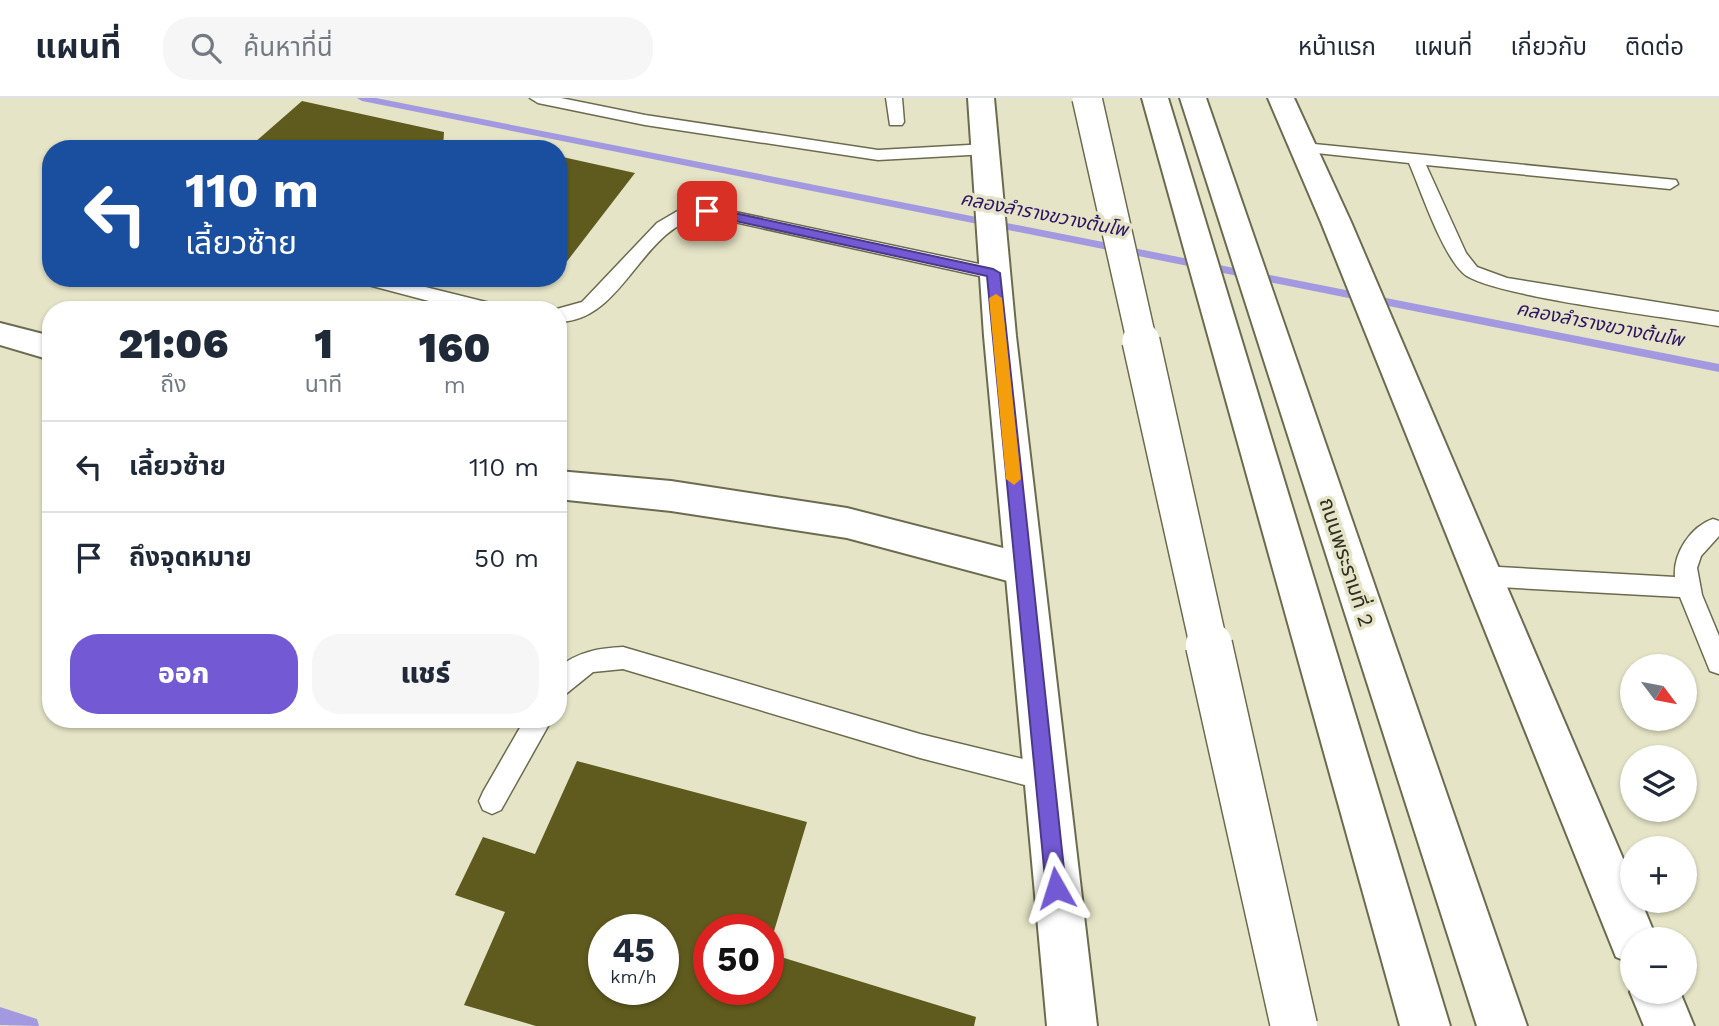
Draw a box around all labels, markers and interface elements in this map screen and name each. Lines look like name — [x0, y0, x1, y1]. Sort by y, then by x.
search box — [163, 17, 653, 80]
text: แผนที่ — [35, 27, 121, 66]
icon: search — [187, 29, 225, 67]
text: ค้นหาที่นี่ — [243, 32, 333, 62]
text: หน้าแรก — [1298, 33, 1376, 61]
text: แผนที่ — [1414, 33, 1472, 61]
text: เกี่ยวกับ — [1510, 33, 1587, 61]
text: ติดต่อ — [1625, 33, 1684, 61]
text: 110 m — [185, 161, 319, 219]
icon: left — [70, 168, 161, 259]
pin — [677, 181, 737, 241]
water label: คลองลำรางขวางต้นโพ — [959, 187, 1132, 242]
icon: arrive — [688, 192, 726, 230]
text: เลี้ยวซ้าย — [185, 224, 297, 262]
water label: คลองลำรางขวางต้นโพ — [1515, 297, 1688, 352]
text: 21:06 — [118, 319, 228, 368]
text: 1 — [314, 319, 333, 368]
text: 160 — [419, 323, 491, 372]
text: ถึง — [160, 371, 186, 398]
text: นาที — [305, 371, 342, 398]
text: m — [444, 372, 466, 399]
icon: left — [70, 448, 108, 486]
text: เลี้ยวซ้าย — [129, 451, 226, 481]
text: 110 m — [469, 452, 539, 482]
street label: ถนนพระรามที่ 2 — [1314, 494, 1382, 630]
icon: arrive — [70, 539, 108, 577]
text: ถึงจุดหมาย — [129, 542, 252, 572]
text: 50 m — [474, 543, 539, 573]
button: ออก — [70, 634, 298, 714]
button: แชร์ — [312, 634, 539, 714]
north arrow — [1620, 654, 1698, 732]
map controls — [1620, 654, 1697, 1004]
button: layers — [1620, 745, 1697, 822]
button: + — [1620, 836, 1697, 913]
position arrow — [1019, 851, 1093, 925]
speed limit sign: 50 — [693, 914, 784, 1005]
button: − — [1620, 927, 1697, 1004]
text: 45 — [612, 929, 655, 971]
text: km/h — [610, 966, 657, 987]

